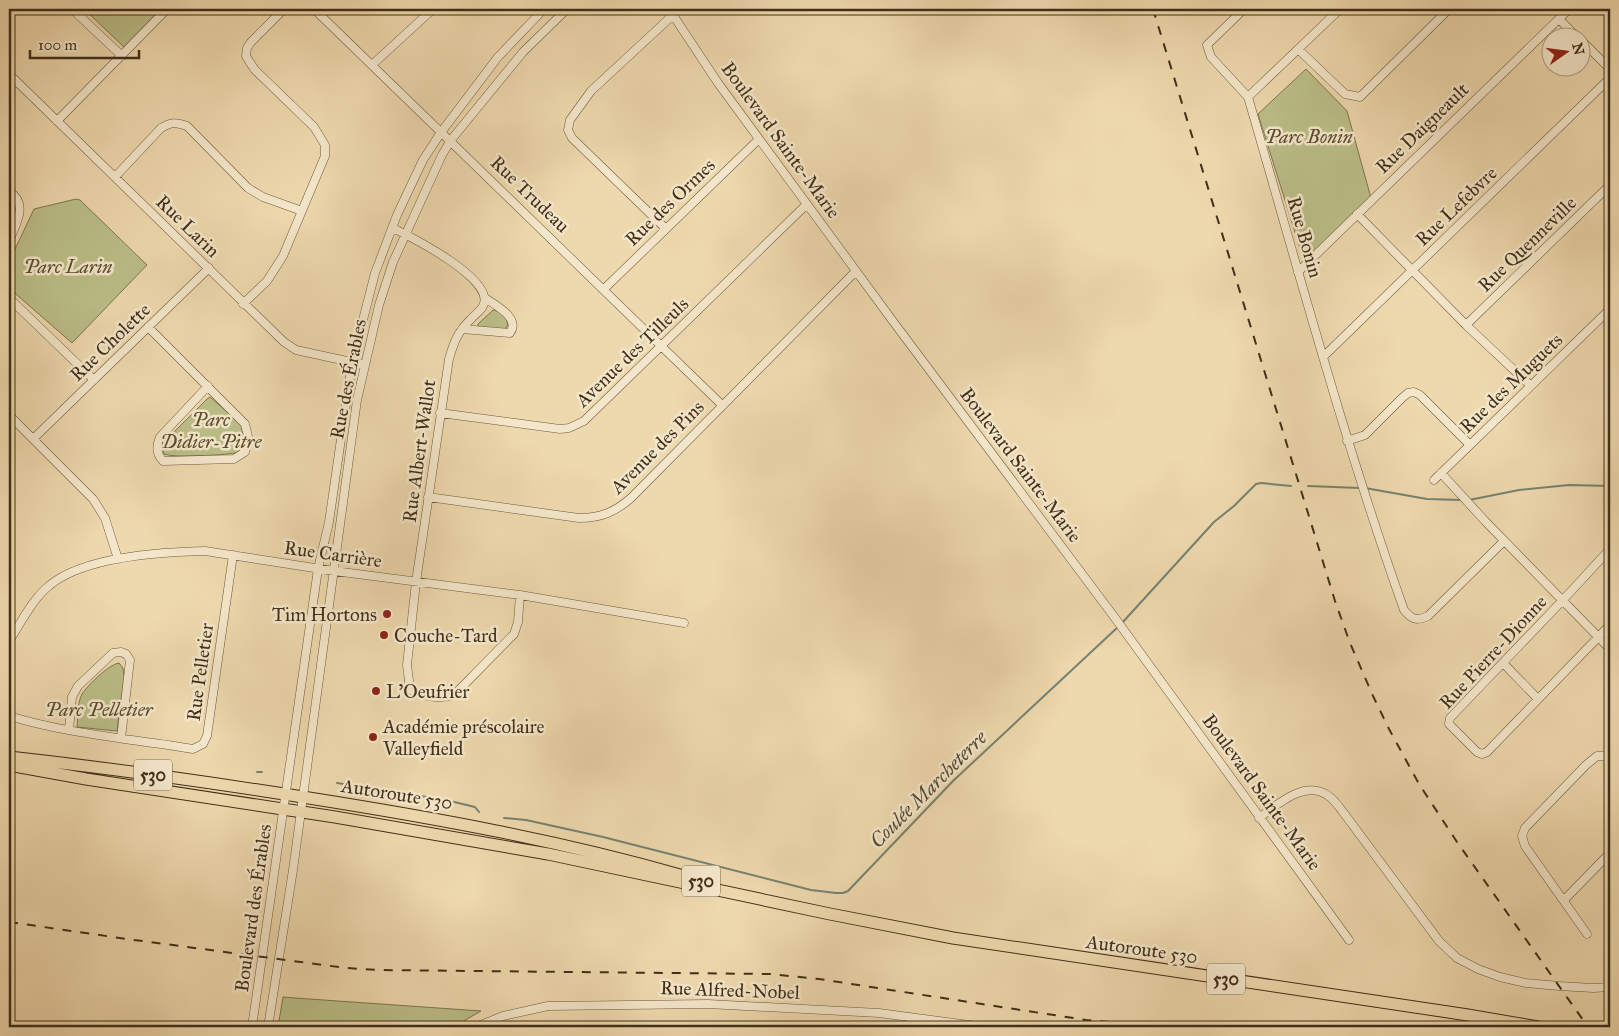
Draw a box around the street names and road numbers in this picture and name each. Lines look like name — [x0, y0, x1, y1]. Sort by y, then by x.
street label: Boulevard Sainte-Marie — [717, 57, 846, 223]
street label: Rue Daigneault — [1371, 78, 1474, 179]
street label: Rue Trudeau — [486, 151, 574, 237]
street label: Rue des Ormes — [620, 153, 720, 251]
street label: Rue Lefebvre — [1410, 161, 1502, 251]
street label: Rue Larin — [151, 190, 225, 262]
street label: Rue Quenneville — [1473, 191, 1581, 297]
street label: Rue Bonin — [1282, 194, 1328, 280]
street label: Avenue des Tilleuls — [570, 292, 693, 412]
street label: Rue Cholette — [65, 298, 155, 386]
street label: Rue des Érables — [324, 317, 371, 441]
street label: Rue des Muguets — [1455, 328, 1568, 439]
street label: Rue Albert-Wallot — [398, 378, 440, 524]
street label: Boulevard Sainte-Marie — [955, 383, 1087, 547]
street label: Avenue des Pins — [605, 395, 709, 499]
street label: Rue Carrière — [283, 536, 383, 572]
street label: Rue Pierre-Dionne — [1434, 590, 1552, 714]
street label: Rue Pelletier — [182, 621, 218, 722]
street label: Boulevard Sainte-Marie — [1198, 709, 1327, 875]
road number: 530 — [134, 760, 172, 790]
street label: Autoroute 530 — [339, 774, 454, 814]
street label: Boulevard des Érables — [229, 822, 276, 993]
road number: 530 — [682, 866, 720, 896]
street label: Autoroute 530 — [1084, 930, 1199, 968]
road number: 530 — [1207, 964, 1245, 994]
street label: Rue Alfred-Nobel — [660, 976, 801, 1004]

